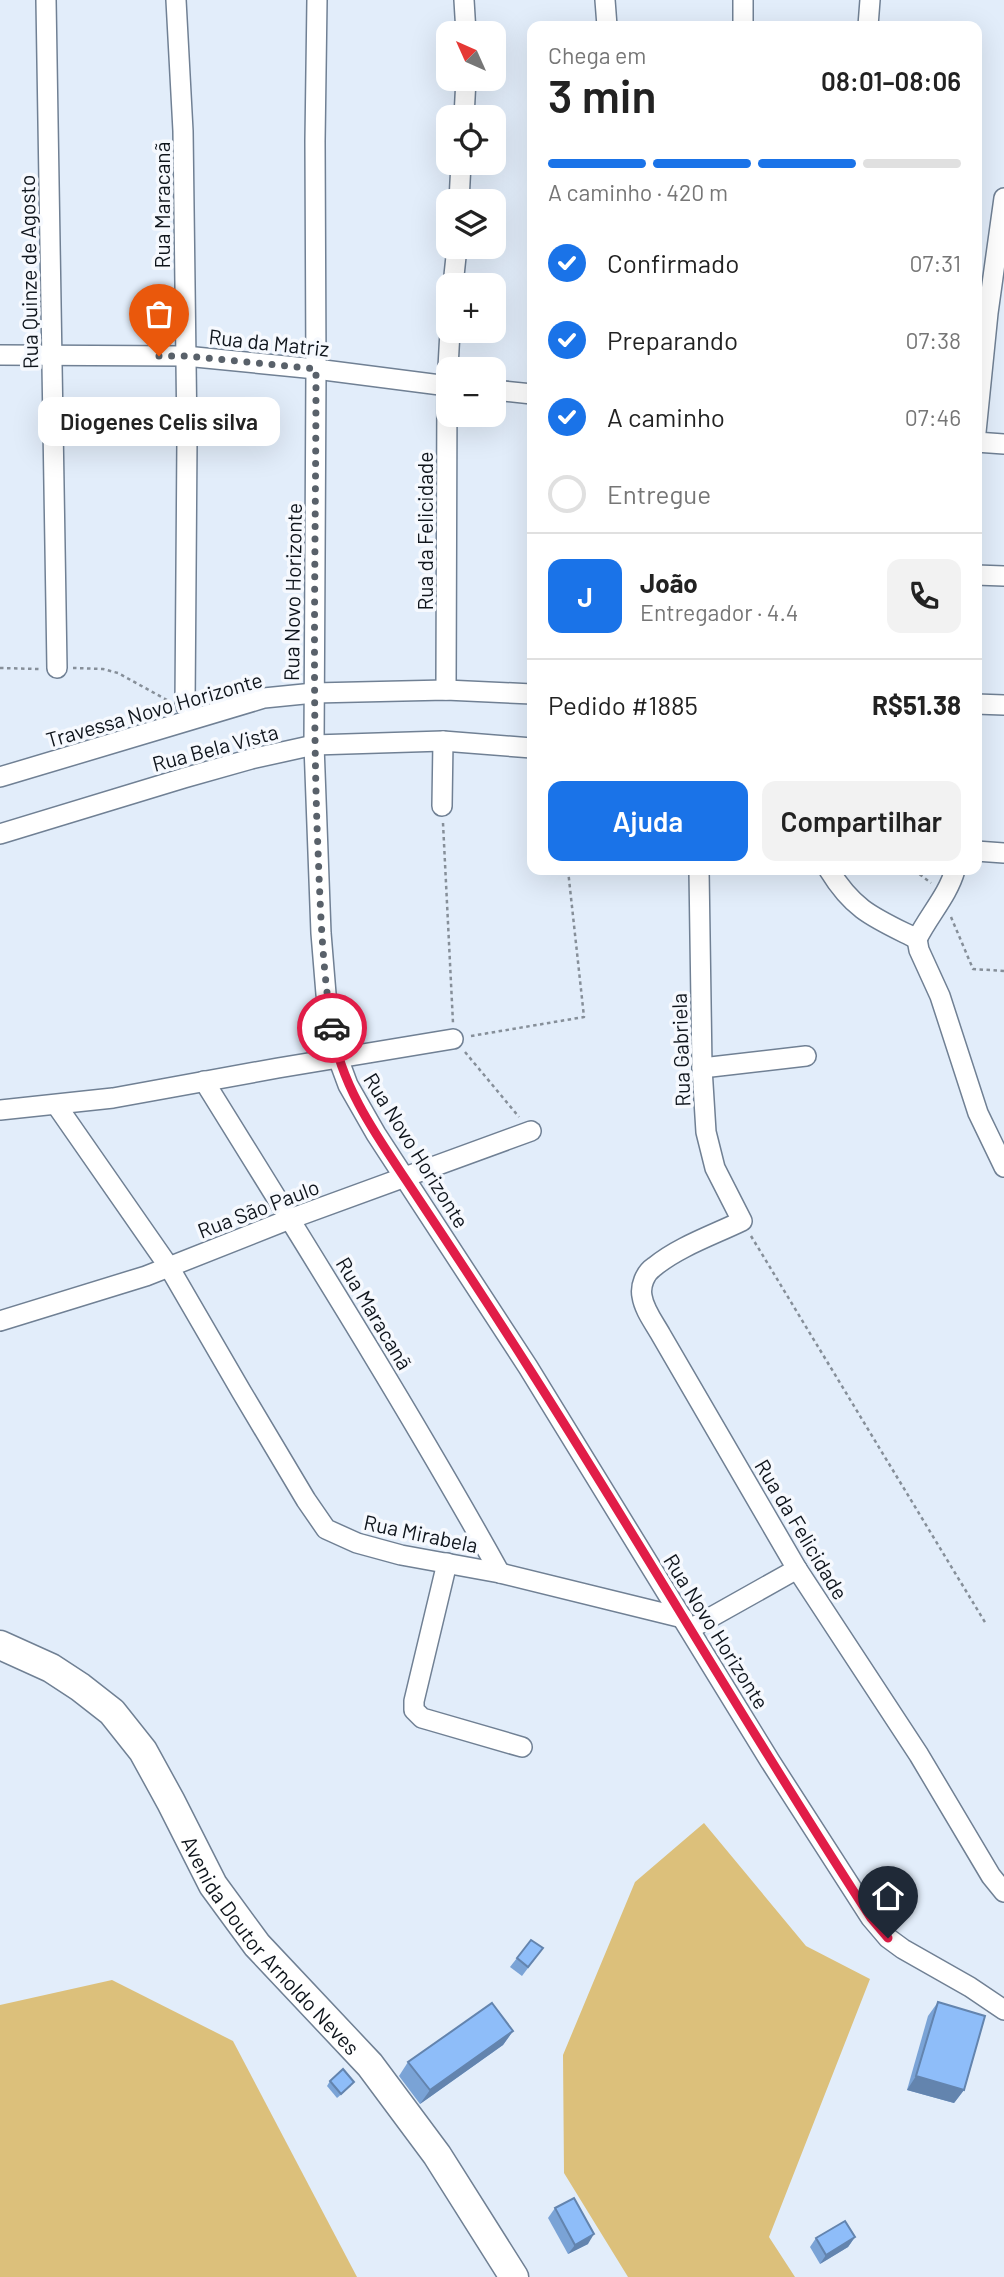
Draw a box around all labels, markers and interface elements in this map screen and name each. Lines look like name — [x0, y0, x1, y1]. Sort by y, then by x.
north arrow — [436, 21, 506, 91]
map controls — [436, 21, 506, 427]
text: Chega em — [548, 41, 646, 69]
text: 08:01–08:06 — [821, 65, 961, 96]
text: 3 min — [548, 67, 657, 122]
button: locate — [436, 105, 506, 175]
street label: Rua Maracanã — [149, 142, 174, 268]
street label: Rua Quinze de Agosto — [14, 175, 42, 369]
text: A caminho · 420 m — [548, 178, 728, 206]
button: layers — [436, 189, 506, 259]
icon: check — [548, 244, 586, 282]
text: Confirmado — [607, 247, 739, 278]
text: 07:31 — [910, 249, 961, 277]
button: + — [436, 273, 506, 343]
pin — [129, 284, 189, 356]
icon: bag — [140, 295, 178, 333]
icon: check — [548, 321, 586, 359]
street label: Rua da Matriz — [207, 323, 331, 361]
text: Preparando — [607, 324, 738, 355]
text: 07:38 — [906, 326, 961, 354]
button: − — [436, 357, 506, 427]
callout: Diogenes Celis silva — [38, 398, 280, 447]
icon: check — [548, 398, 586, 436]
text: A caminho — [607, 401, 725, 432]
text: 07:46 — [905, 403, 961, 431]
text: Diogenes Celis silva — [60, 407, 258, 435]
street label: Rua da Felicidade — [412, 451, 437, 611]
text: Entregue — [607, 478, 711, 509]
street label: Rua Novo Horizonte — [278, 503, 306, 681]
button: phone — [887, 559, 961, 633]
text: João — [640, 567, 698, 598]
text: J — [577, 581, 593, 612]
text: Entregador · 4.4 — [640, 598, 799, 626]
street label: Travessa Novo Horizonte — [43, 666, 265, 752]
text: Pedido #1885 — [548, 689, 698, 720]
text: R$51.38 — [872, 689, 961, 720]
street label: Rua Bela Vista — [149, 718, 281, 776]
button: Ajuda — [548, 781, 748, 861]
button: Compartilhar — [762, 781, 961, 861]
courier — [297, 993, 367, 1063]
street label: Rua Gabriela — [666, 993, 694, 1107]
icon: car — [313, 1009, 351, 1047]
street label: Rua Novo Horizonte — [359, 1068, 475, 1232]
street label: Rua São Paulo — [194, 1173, 322, 1243]
street label: Rua Maracanã — [332, 1252, 418, 1374]
street label: Rua da Felicidade — [750, 1454, 854, 1604]
street label: Rua Mirabela — [362, 1509, 480, 1557]
street label: Rua Novo Horizonte — [659, 1549, 775, 1713]
street label: Avenida Doutor Arnoldo Neves — [178, 1831, 366, 2059]
pin — [858, 1866, 918, 1938]
icon: home — [869, 1877, 907, 1915]

